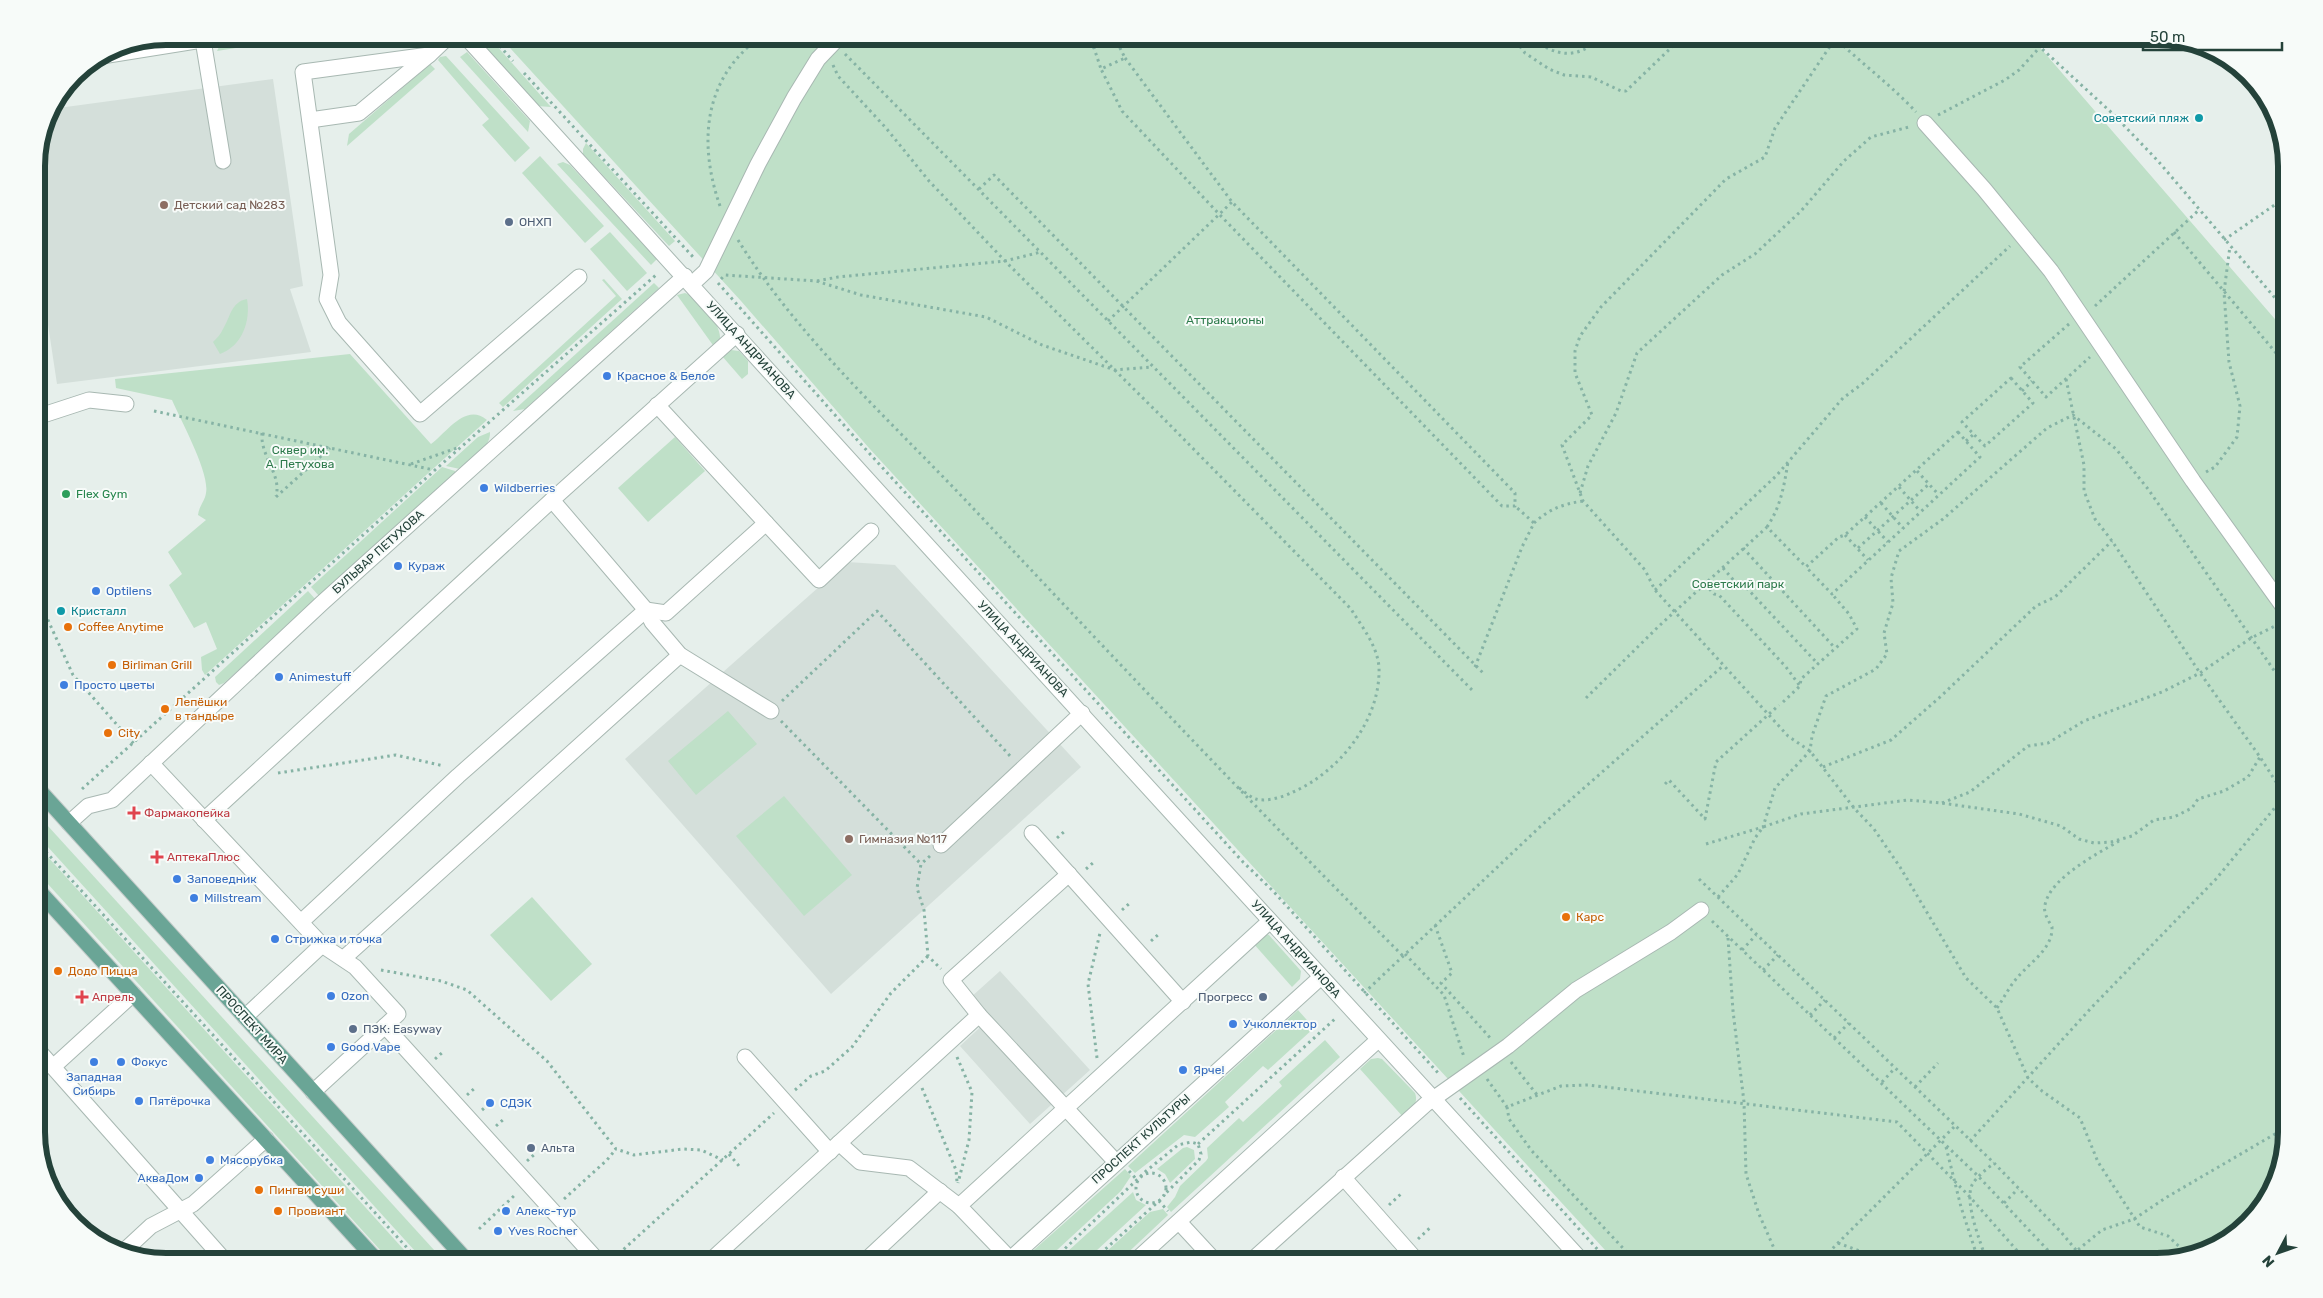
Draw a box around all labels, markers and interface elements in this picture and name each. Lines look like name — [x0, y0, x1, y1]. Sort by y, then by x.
scale bar — [2143, 20, 2282, 52]
text: 50 m — [2150, 28, 2185, 46]
place label: Советский пляж — [2094, 111, 2189, 125]
marker: Советский пляж — [2193, 112, 2205, 124]
place label: Детский сад №283 — [174, 198, 285, 212]
marker: Детский сад №283 — [158, 199, 170, 211]
place label: ОНХП — [519, 215, 552, 229]
marker: ОНХП — [503, 216, 515, 228]
street label: УЛИЦА АНДРИАНОВА — [704, 298, 798, 402]
park label: Аттракционы — [1186, 313, 1264, 327]
place label: Красное & Белое — [617, 369, 715, 383]
marker: Красное & Белое — [601, 370, 613, 382]
park label: Сквер им. А. Петухова — [266, 443, 334, 471]
place label: Wildberries — [494, 481, 555, 495]
marker: Wildberries — [478, 482, 490, 494]
place label: Flex Gym — [76, 487, 127, 501]
marker: Flex Gym — [60, 488, 72, 500]
street label: БУЛЬВАР ПЕТУХОВА — [329, 507, 427, 597]
place label: Кураж — [408, 559, 445, 573]
marker: Кураж — [392, 560, 404, 572]
park label: Советский парк — [1692, 577, 1785, 591]
place label: Optilens — [106, 584, 152, 598]
marker: Optilens — [90, 585, 102, 597]
street label: УЛИЦА АНДРИАНОВА — [975, 598, 1071, 700]
place label: Кристалл — [71, 604, 126, 618]
marker: Кристалл — [55, 605, 67, 617]
place label: Coffee Anytime — [78, 620, 164, 634]
marker: Coffee Anytime — [62, 621, 74, 633]
place label: Birliman Grill — [122, 658, 192, 672]
marker: Birliman Grill — [106, 659, 118, 671]
place label: Animestuff — [289, 670, 352, 684]
marker: Animestuff — [273, 671, 285, 683]
place label: Просто цветы — [74, 678, 155, 692]
marker: Просто цветы — [58, 679, 70, 691]
place label: Лепёшки в тандыре — [175, 695, 235, 723]
marker: Лепёшки в тандыре — [159, 703, 171, 715]
place label: City — [118, 726, 141, 740]
marker: City — [102, 727, 114, 739]
place label: Фармакопейка — [144, 806, 230, 820]
marker: Фармакопейка — [128, 807, 140, 819]
place label: Гимназия №117 — [859, 832, 947, 846]
marker: Гимназия №117 — [843, 833, 855, 845]
place label: АптекаПлюс — [167, 850, 240, 864]
marker: АптекаПлюс — [151, 851, 163, 863]
place label: Заповедник — [187, 872, 257, 886]
marker: Заповедник — [171, 873, 183, 885]
place label: Millstream — [204, 891, 262, 905]
marker: Millstream — [188, 892, 200, 904]
street label: УЛИЦА АНДРИАНОВА — [1249, 897, 1343, 1001]
place label: Карс — [1576, 910, 1604, 924]
marker: Карс — [1560, 911, 1572, 923]
place label: Стрижка и точка — [285, 932, 382, 946]
marker: Стрижка и точка — [269, 933, 281, 945]
place label: Додо Пицца — [68, 964, 138, 978]
marker: Додо Пицца — [52, 965, 64, 977]
street label: ПРОСПЕКТ МИРА — [213, 983, 291, 1067]
place label: Ozon — [341, 989, 369, 1003]
place label: Апрель — [92, 990, 134, 1004]
marker: Ozon — [325, 990, 337, 1002]
place label: Прогресс — [1198, 990, 1253, 1004]
marker: Апрель — [76, 991, 88, 1003]
marker: Прогресс — [1257, 991, 1269, 1003]
place label: Учколлектор — [1243, 1017, 1317, 1031]
marker: Учколлектор — [1227, 1018, 1239, 1030]
place label: ПЭК: Easyway — [363, 1022, 442, 1036]
marker: ПЭК: Easyway — [347, 1023, 359, 1035]
place label: Good Vape — [341, 1040, 401, 1054]
marker: Good Vape — [325, 1041, 337, 1053]
place label: Фокус — [131, 1055, 168, 1069]
marker: Западная Сибирь — [88, 1056, 100, 1068]
marker: Фокус — [115, 1056, 127, 1068]
place label: Ярче! — [1193, 1063, 1224, 1077]
marker: Ярче! — [1177, 1064, 1189, 1076]
place label: Западная Сибирь — [66, 1070, 122, 1098]
street label: ПРОСПЕКТ КУЛЬТУРЫ — [1089, 1091, 1193, 1187]
place label: Пятёрочка — [149, 1094, 211, 1108]
marker: Пятёрочка — [133, 1095, 145, 1107]
place label: СДЭК — [500, 1096, 532, 1110]
marker: СДЭК — [484, 1097, 496, 1109]
place label: Альта — [541, 1141, 575, 1155]
marker: Альта — [525, 1142, 537, 1154]
place label: Мясорубка — [220, 1153, 283, 1167]
marker: Мясорубка — [204, 1154, 216, 1166]
place label: АкваДом — [138, 1171, 189, 1185]
marker: АкваДом — [193, 1172, 205, 1184]
place label: Пингви суши — [269, 1183, 344, 1197]
marker: Пингви суши — [253, 1184, 265, 1196]
place label: Провиант — [288, 1204, 345, 1218]
place label: Алекс-тур — [516, 1204, 576, 1218]
marker: Провиант — [272, 1205, 284, 1217]
marker: Алекс-тур — [500, 1205, 512, 1217]
place label: Yves Rocher — [508, 1224, 578, 1238]
marker: Yves Rocher — [492, 1225, 504, 1237]
north arrow — [2253, 1228, 2303, 1278]
text: N — [2259, 1252, 2278, 1271]

